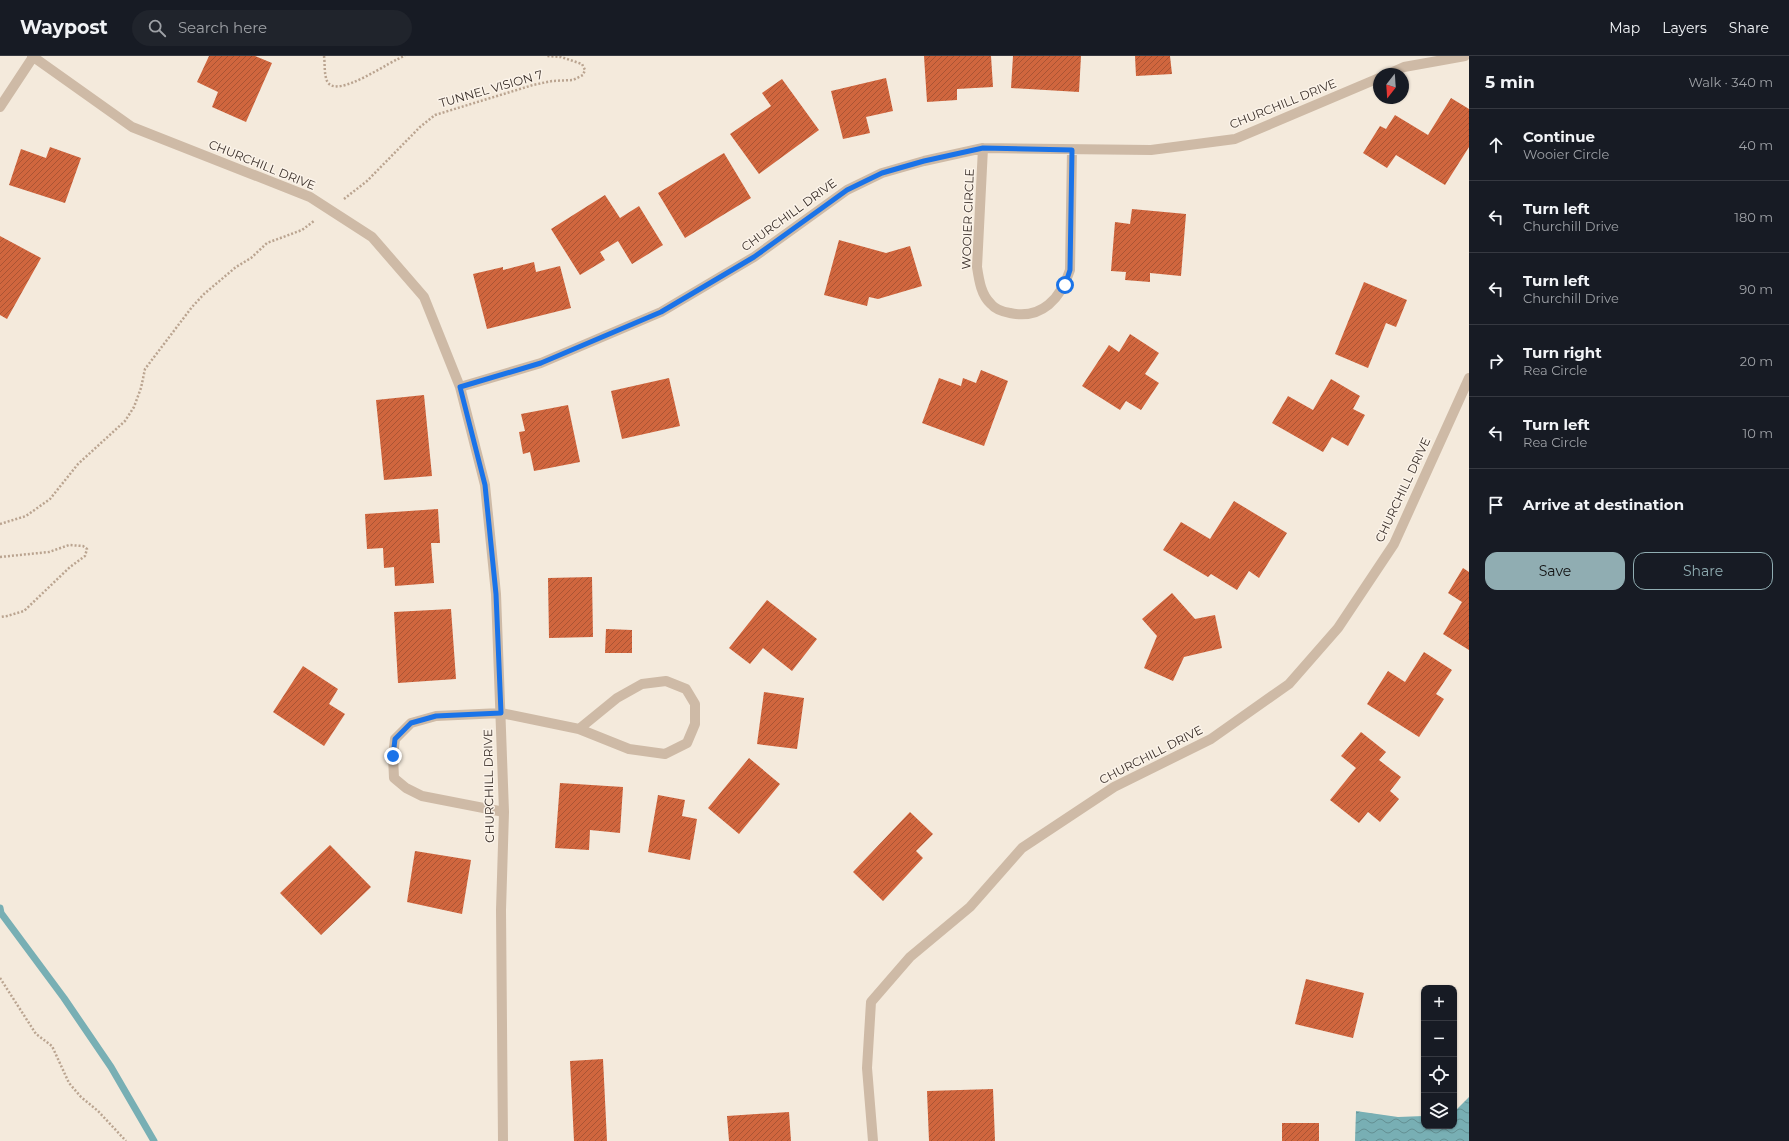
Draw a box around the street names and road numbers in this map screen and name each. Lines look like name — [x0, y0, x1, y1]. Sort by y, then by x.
street label: TUNNEL VISION 7 — [437, 67, 544, 110]
street label: CHURCHILL DRIVE — [1227, 75, 1338, 132]
street label: CHURCHILL DRIVE — [207, 136, 318, 193]
street label: WOOIER CIRCLE — [958, 168, 977, 270]
street label: CHURCHILL DRIVE — [738, 175, 839, 254]
street label: CHURCHILL DRIVE — [1372, 435, 1433, 545]
street label: CHURCHILL DRIVE — [1097, 722, 1205, 787]
street label: CHURCHILL DRIVE — [480, 729, 497, 843]

